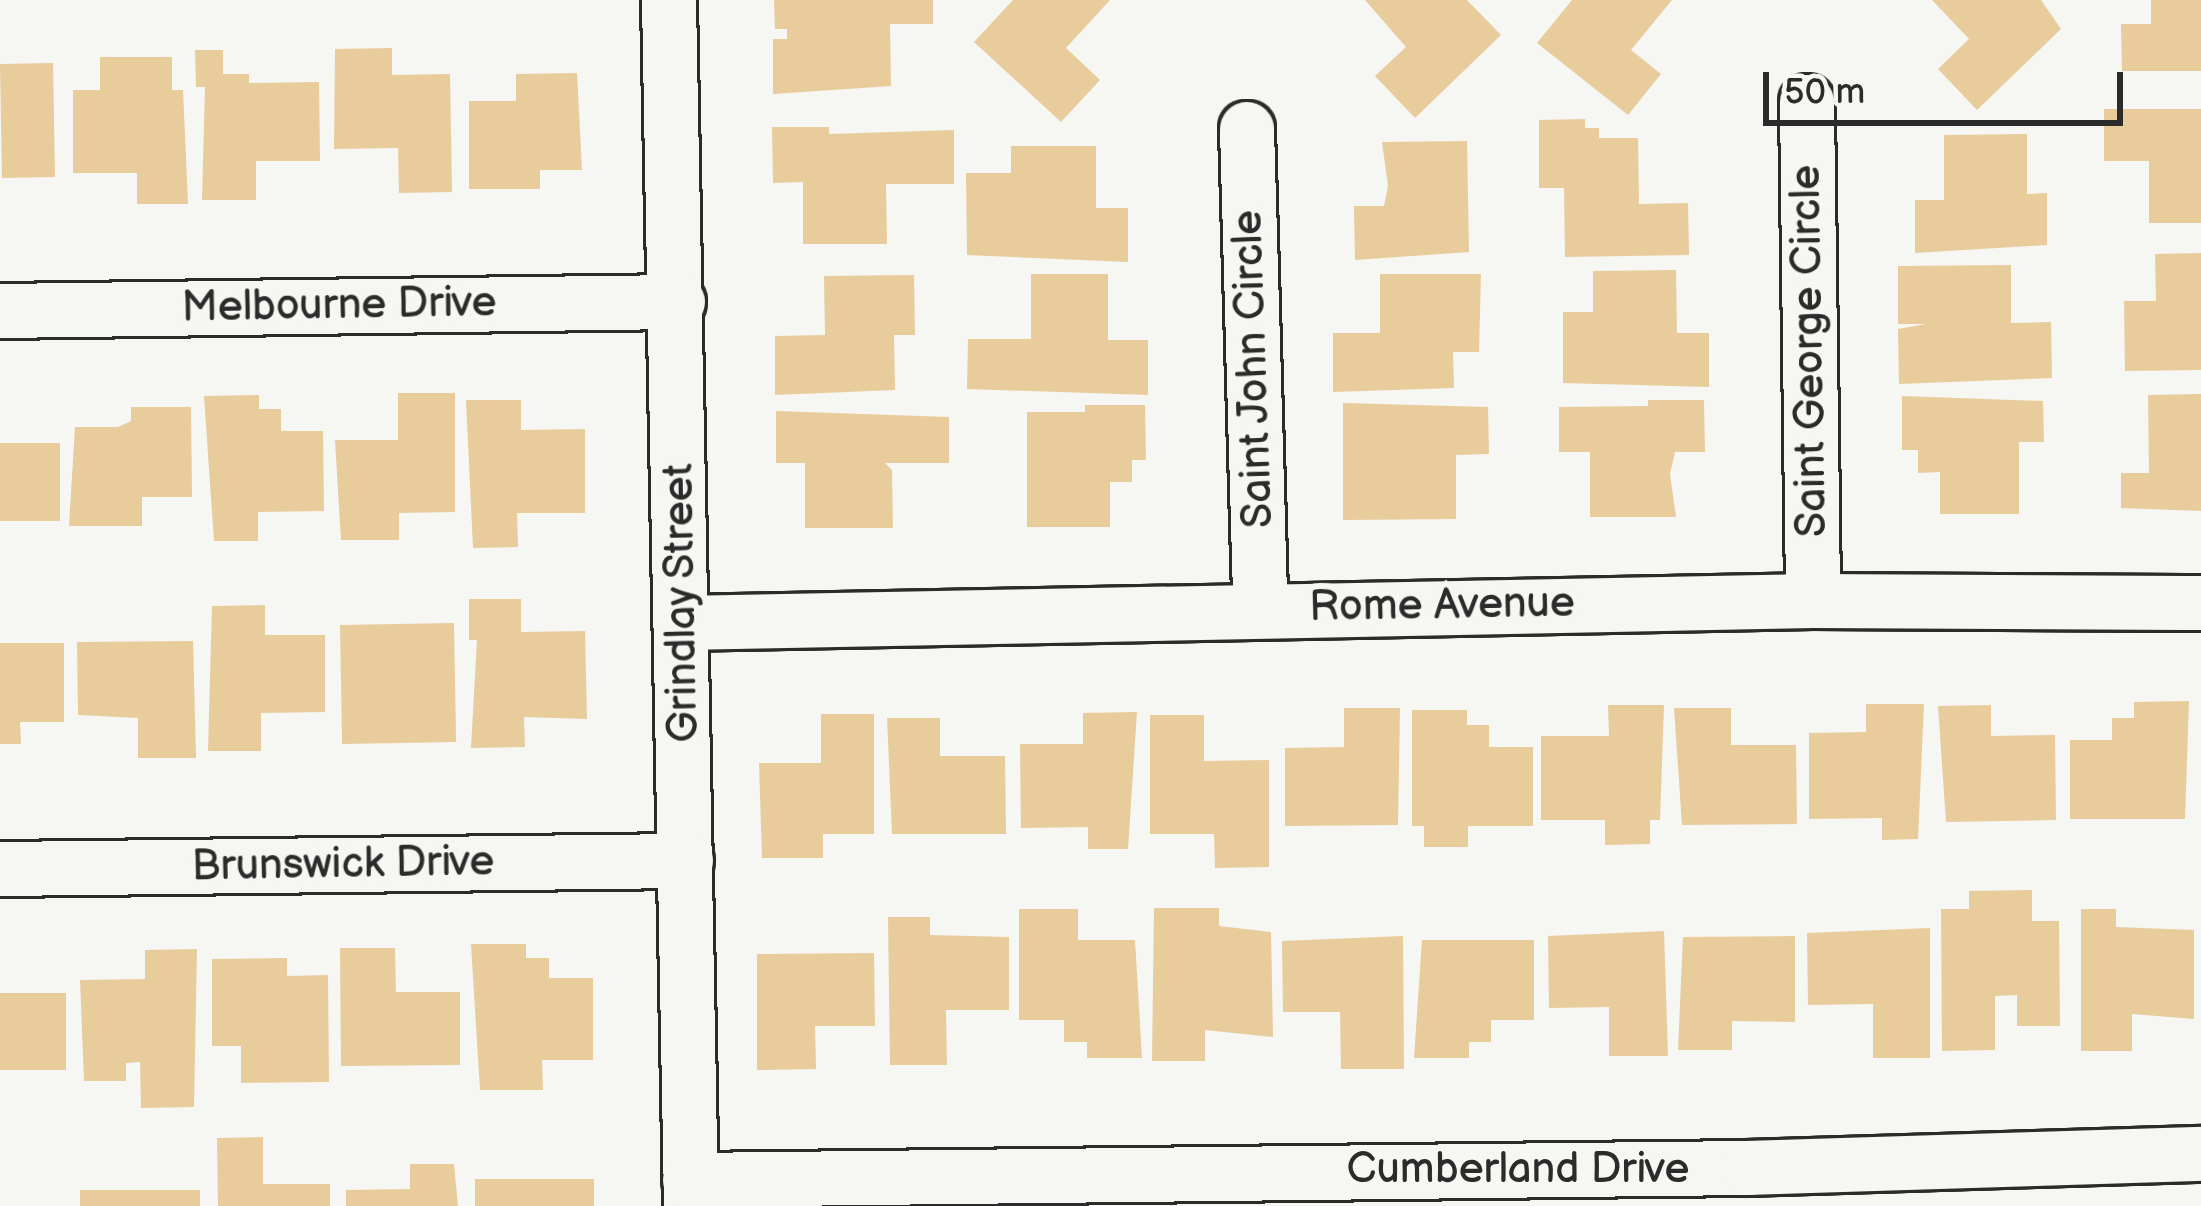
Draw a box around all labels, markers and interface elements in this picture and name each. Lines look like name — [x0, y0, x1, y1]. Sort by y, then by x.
scale bar — [1769, 48, 2129, 122]
text: 50 m — [1784, 71, 1865, 114]
street label: Saint George Circle — [1782, 164, 1838, 538]
street label: Saint John Circle — [1223, 208, 1285, 530]
street label: Melbourne Drive — [181, 278, 497, 334]
street label: Grindlay Street — [654, 461, 710, 745]
street label: Rome Avenue — [1309, 578, 1575, 634]
street label: Brunswick Drive — [191, 837, 495, 893]
street label: Cumberland Drive — [1347, 1145, 1689, 1195]

